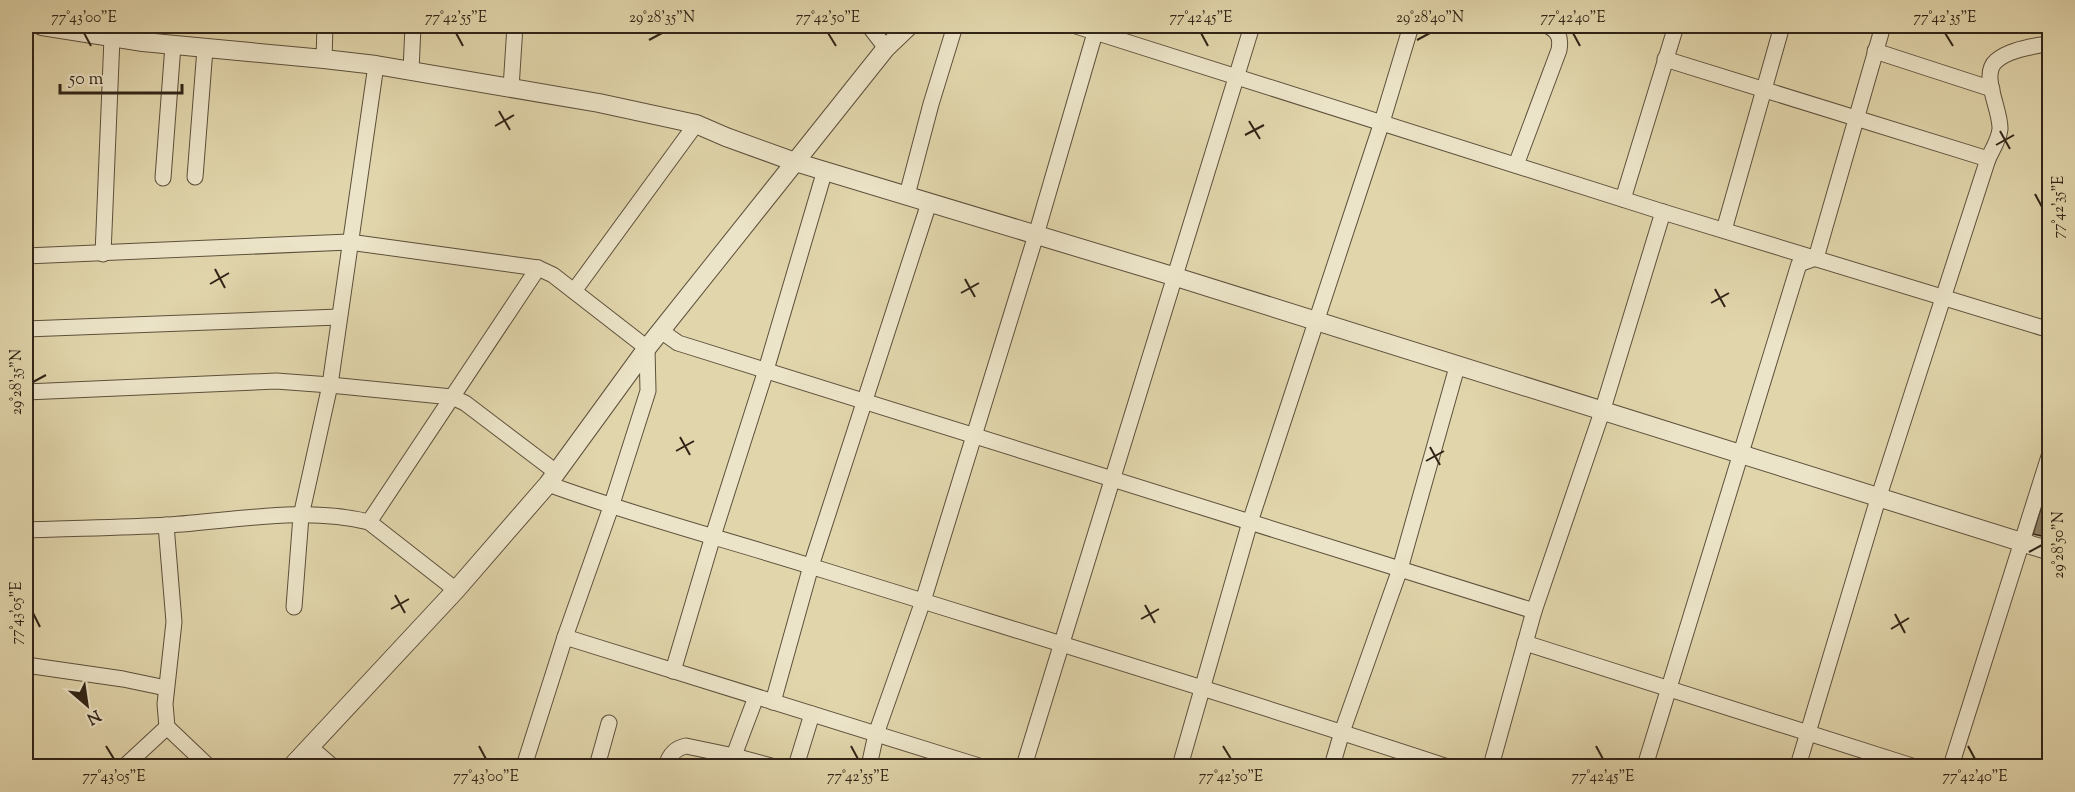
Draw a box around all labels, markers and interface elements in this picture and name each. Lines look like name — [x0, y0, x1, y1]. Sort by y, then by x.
text: 77°43'00"E — [51, 8, 117, 29]
text: 77°42'55"E — [425, 8, 487, 29]
text: 29°28'35"N — [629, 8, 695, 29]
text: 77°42'50"E — [796, 8, 860, 29]
text: 77°42'45"E — [1170, 8, 1232, 29]
text: 29°28'40"N — [1396, 8, 1464, 29]
text: 77°42'40"E — [1540, 8, 1606, 29]
text: 77°42'35"E — [1914, 8, 1976, 29]
scale bar — [60, 57, 182, 95]
text: 50 m — [68, 67, 104, 93]
text: 77°42'35"E — [2049, 176, 2070, 238]
text: 29°28'35"N — [7, 349, 28, 415]
text: 29°28'50"N — [2049, 511, 2070, 579]
text: 77°43'05"E — [7, 581, 28, 645]
north arrow — [57, 675, 117, 735]
text: N — [82, 703, 104, 729]
text: 77°43'05"E — [82, 767, 146, 788]
text: 77°43'00"E — [453, 767, 519, 788]
text: 77°42'55"E — [827, 767, 889, 788]
text: 77°42'50"E — [1199, 767, 1263, 788]
text: 77°42'45"E — [1572, 767, 1634, 788]
text: 77°42'40"E — [1942, 767, 2008, 788]

